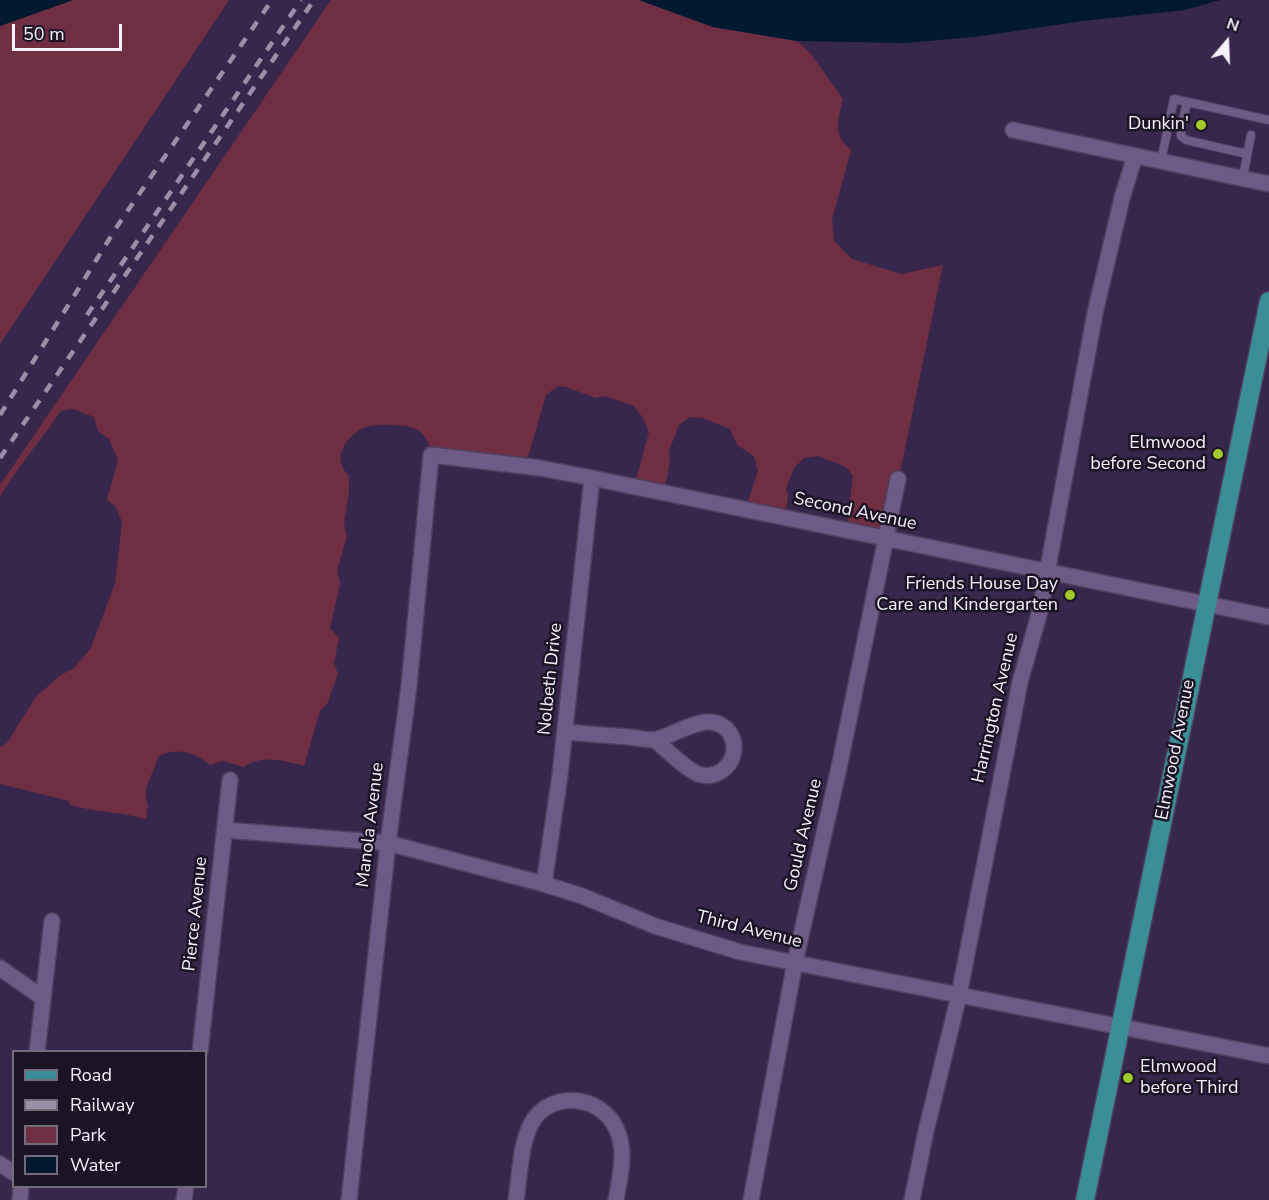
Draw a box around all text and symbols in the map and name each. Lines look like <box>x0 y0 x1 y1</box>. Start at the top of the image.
scale bar <box>15 12 124 50</box>
north arrow <box>1197 12 1257 72</box>
text: N <box>1224 13 1242 37</box>
text: 50 m <box>23 22 65 46</box>
place label: Dunkin' <box>1128 114 1189 136</box>
marker: Dunkin' <box>1194 118 1208 132</box>
place label: Elmwood before Second <box>1090 433 1206 476</box>
marker: Elmwood before Second <box>1211 447 1225 461</box>
street label: Second Avenue <box>791 488 919 536</box>
place label: Friends House Day Care and Kindergarten <box>876 574 1058 616</box>
marker: Friends House Day Care and Kindergarten <box>1063 588 1077 602</box>
street label: Nolbeth Drive <box>534 622 568 736</box>
street label: Harrington Avenue <box>968 631 1024 785</box>
street label: Elmwood Avenue <box>1152 678 1200 822</box>
street label: Manola Avenue <box>353 761 389 889</box>
street label: Gould Avenue <box>781 777 827 893</box>
street label: Pierce Avenue <box>179 856 213 972</box>
street label: Third Avenue <box>694 906 804 954</box>
legend <box>12 1050 207 1188</box>
place label: Elmwood before Third <box>1140 1057 1238 1100</box>
text: Road <box>70 1063 112 1087</box>
marker: Elmwood before Third <box>1121 1071 1135 1085</box>
text: Railway <box>70 1093 135 1117</box>
text: Park <box>70 1123 106 1147</box>
text: Water <box>70 1153 121 1177</box>

